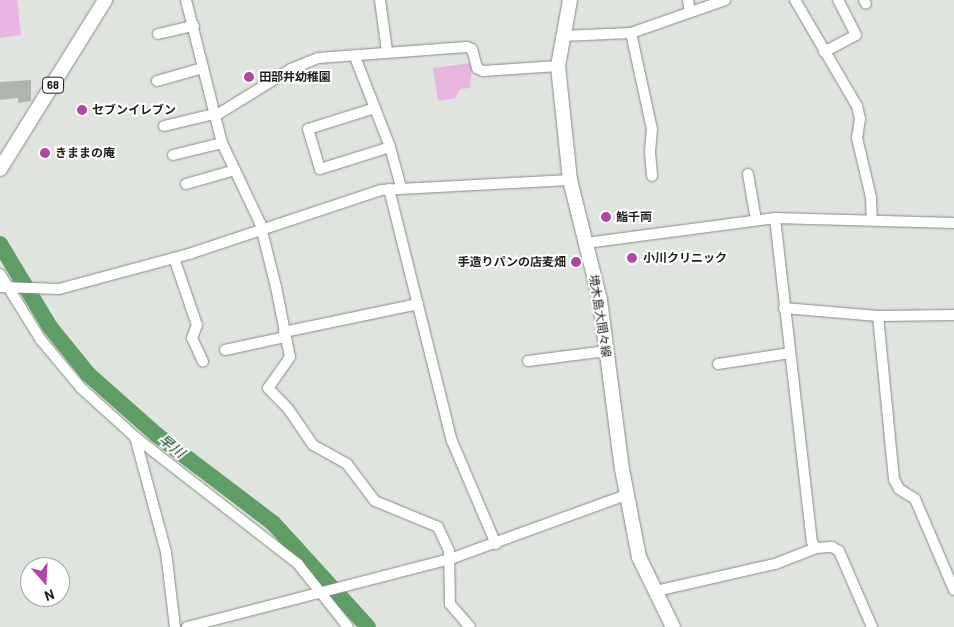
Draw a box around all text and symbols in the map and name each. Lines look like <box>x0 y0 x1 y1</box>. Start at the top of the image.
place label: 田部井幼稚園 <box>259 70 331 84</box>
marker: 田部井幼稚園 <box>243 71 255 83</box>
road number: 68 <box>42 76 64 94</box>
place label: セブンイレブン <box>92 103 176 117</box>
marker: セブンイレブン <box>76 104 88 116</box>
place label: きままの庵 <box>55 146 115 160</box>
marker: きままの庵 <box>39 147 51 159</box>
place label: 鮨千両 <box>616 210 652 224</box>
marker: 鮨千両 <box>600 211 612 223</box>
marker: 小川クリニック <box>625 251 639 265</box>
place label: 小川クリニック <box>643 251 727 265</box>
place label: 手造りパンの店麦畑 <box>458 255 566 269</box>
marker: 手造りパンの店麦畑 <box>570 256 582 268</box>
street label: 境木島大間々線 <box>586 273 614 359</box>
water label: 早川 <box>156 431 188 461</box>
north arrow <box>20 557 70 607</box>
text: N <box>43 586 57 605</box>

